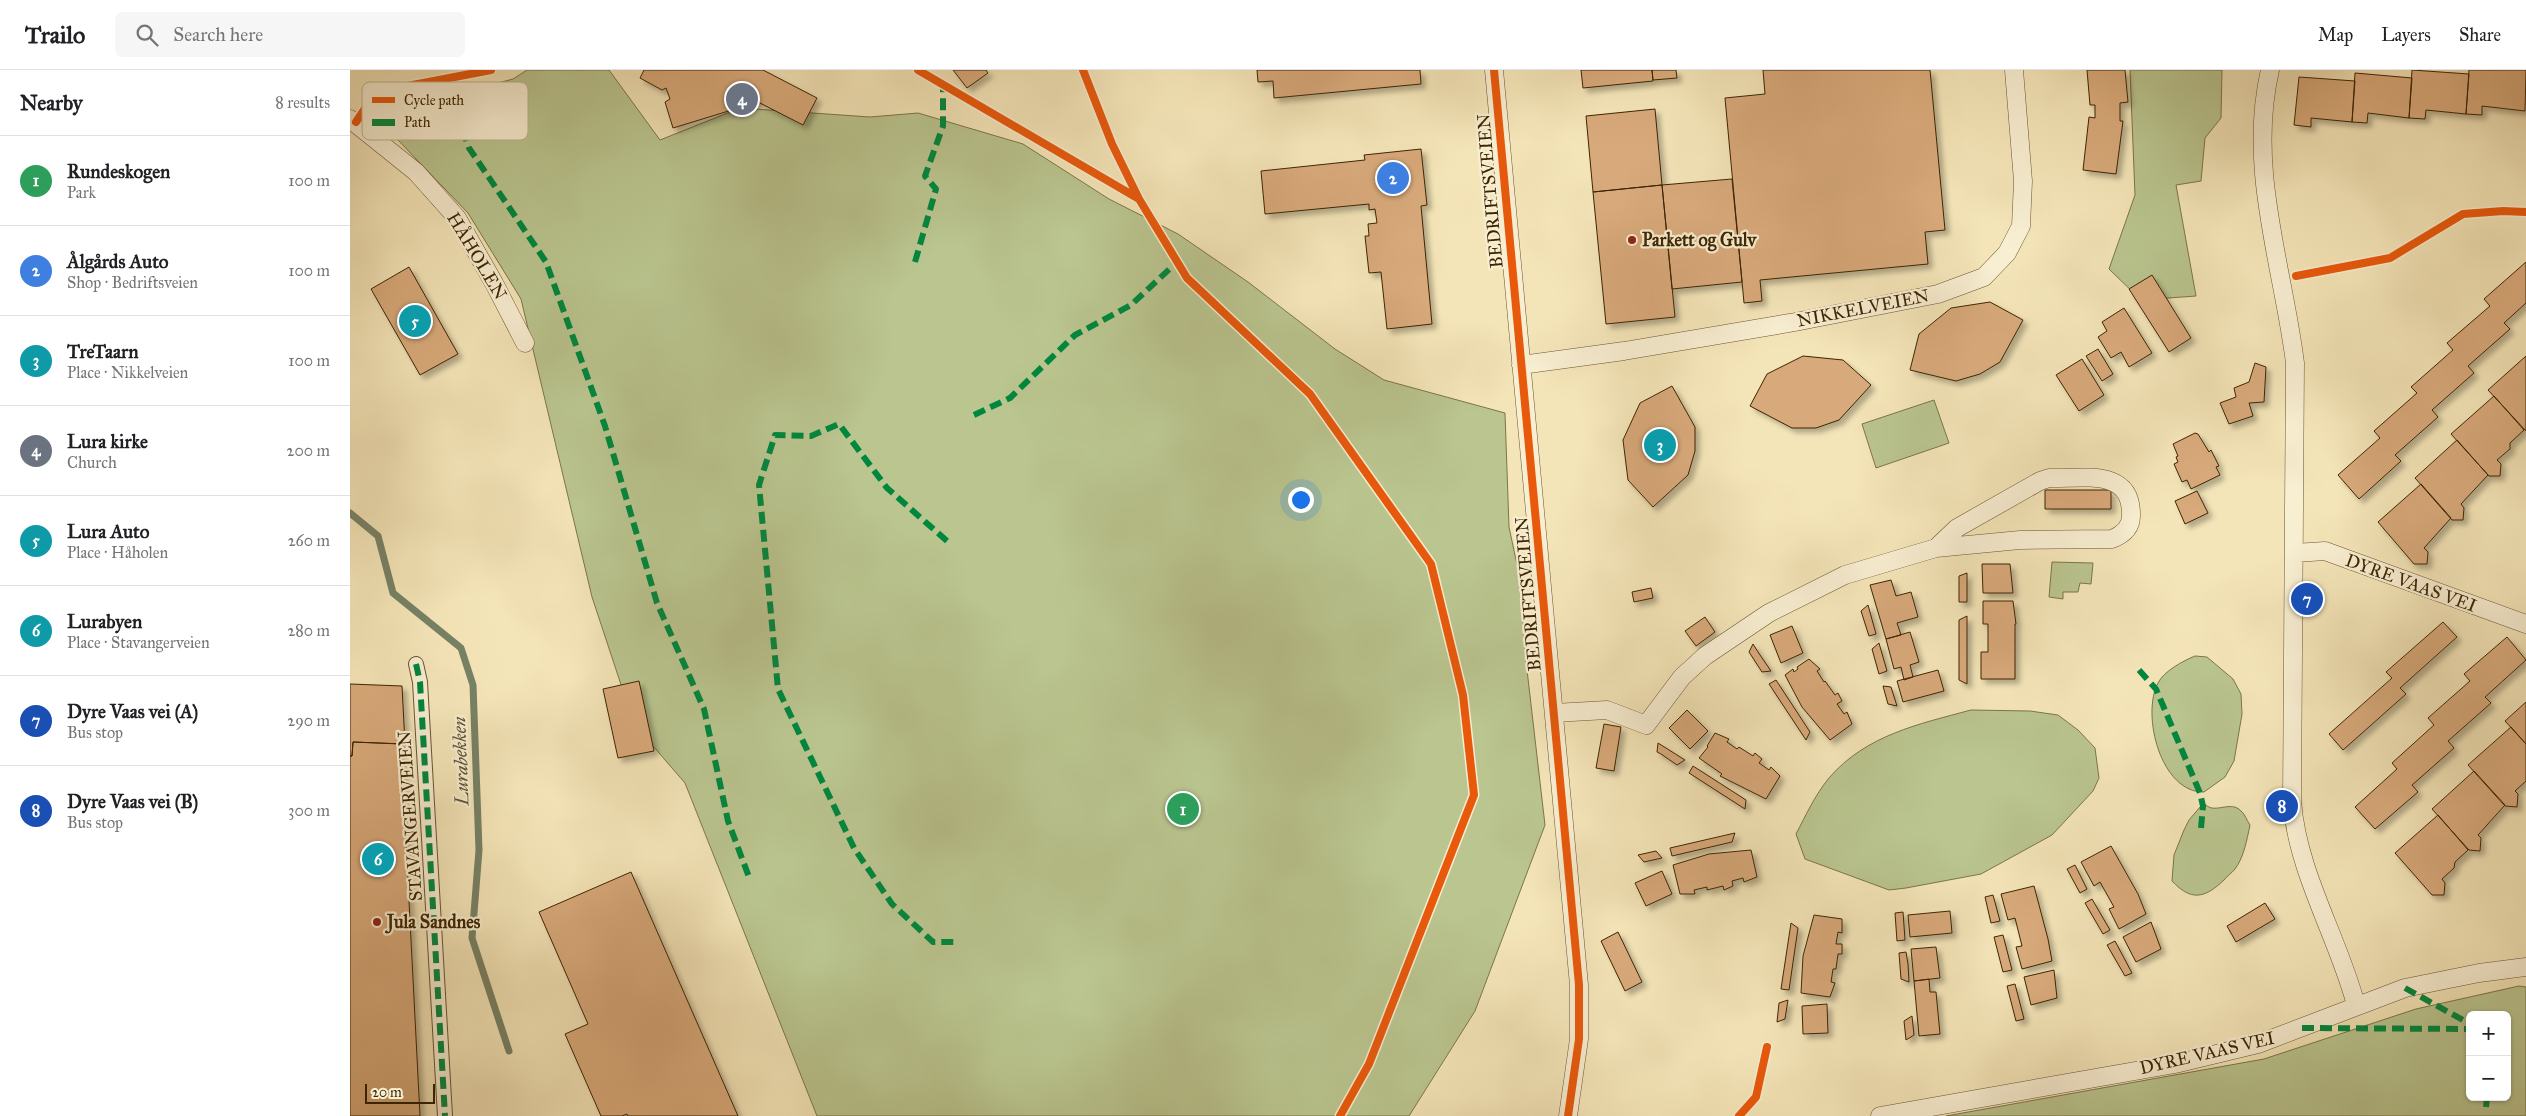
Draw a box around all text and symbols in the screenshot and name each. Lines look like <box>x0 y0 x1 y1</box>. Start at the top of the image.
search box <box>115 12 465 57</box>
text: Trailo <box>25 20 85 50</box>
icon: search <box>133 21 161 49</box>
text: Search here <box>173 23 263 46</box>
text: Map <box>2318 24 2353 46</box>
text: Layers <box>2381 24 2431 46</box>
text: Share <box>2459 24 2501 46</box>
pin: 4 <box>726 80 758 118</box>
legend <box>362 82 528 140</box>
text: Nearby <box>20 90 83 116</box>
text: Cycle path <box>404 92 464 109</box>
text: 8 results <box>275 93 330 112</box>
street label: BEDRIFTSVEIEN <box>1472 113 1508 269</box>
text: Path <box>404 114 431 131</box>
pin: 2 <box>1377 159 1409 197</box>
text: Rundeskogen <box>67 160 170 183</box>
text: 1 <box>33 171 39 190</box>
text: 100 m <box>288 171 330 190</box>
text: Park <box>67 183 96 202</box>
street label: HÅHOLEN <box>442 208 512 304</box>
place label: Parkett og Gulv <box>1642 229 1757 252</box>
marker: Parkett og Gulv <box>1626 234 1638 246</box>
text: Ålgårds Auto <box>67 250 169 273</box>
text: 2 <box>32 261 40 280</box>
text: 100 m <box>288 261 330 280</box>
text: Shop · Bedriftsveien <box>67 273 198 292</box>
street label: NIKKELVEIEN <box>1795 284 1931 332</box>
pin: 5 <box>399 302 431 340</box>
text: TreTaarn <box>67 340 138 363</box>
text: 3 <box>33 351 39 370</box>
text: 100 m <box>288 351 330 370</box>
text: Place · Nikkelveien <box>67 363 188 382</box>
pin: 3 <box>1644 426 1676 464</box>
text: Lura kirke <box>67 430 148 453</box>
text: 4 <box>32 441 40 460</box>
text: 200 m <box>287 441 330 460</box>
text: Church <box>67 453 117 472</box>
your location <box>1288 487 1314 513</box>
street label: BEDRIFTSVEIEN <box>1510 516 1546 672</box>
text: Lura Auto <box>67 520 150 543</box>
text: 5 <box>32 531 40 550</box>
text: 260 m <box>288 531 330 550</box>
text: Place · Håholen <box>67 543 168 562</box>
street label: DYRE VAAS VEI <box>2342 549 2480 617</box>
pin: 7 <box>2291 580 2323 618</box>
text: Lurabyen <box>67 610 142 633</box>
text: 6 <box>32 621 40 640</box>
text: 280 m <box>287 621 330 640</box>
text: Place · Stavangerveien <box>67 633 210 652</box>
text: Dyre Vaas vei (A) <box>67 700 198 723</box>
text: 7 <box>32 711 40 730</box>
text: 290 m <box>287 711 330 730</box>
water label: Lurabekken <box>447 716 474 807</box>
text: Bus stop <box>67 723 123 742</box>
street label: STAVANGERVEIEN <box>393 730 427 902</box>
pin: 8 <box>2266 787 2298 825</box>
text: Dyre Vaas vei (B) <box>67 790 198 813</box>
pin: 1 <box>1167 790 1199 828</box>
text: 8 <box>32 801 40 820</box>
text: 300 m <box>288 801 330 820</box>
text: Bus stop <box>67 813 123 832</box>
pin: 6 <box>362 840 394 878</box>
place label: Jula Sandnes <box>385 911 481 934</box>
marker: Jula Sandnes <box>371 916 383 928</box>
map controls <box>2466 1011 2511 1101</box>
button: + <box>2466 1011 2511 1056</box>
street label: DYRE VAAS VEI <box>2137 1027 2277 1079</box>
button: − <box>2466 1056 2511 1101</box>
scale bar <box>365 1081 435 1104</box>
text: 20 m <box>372 1084 402 1101</box>

